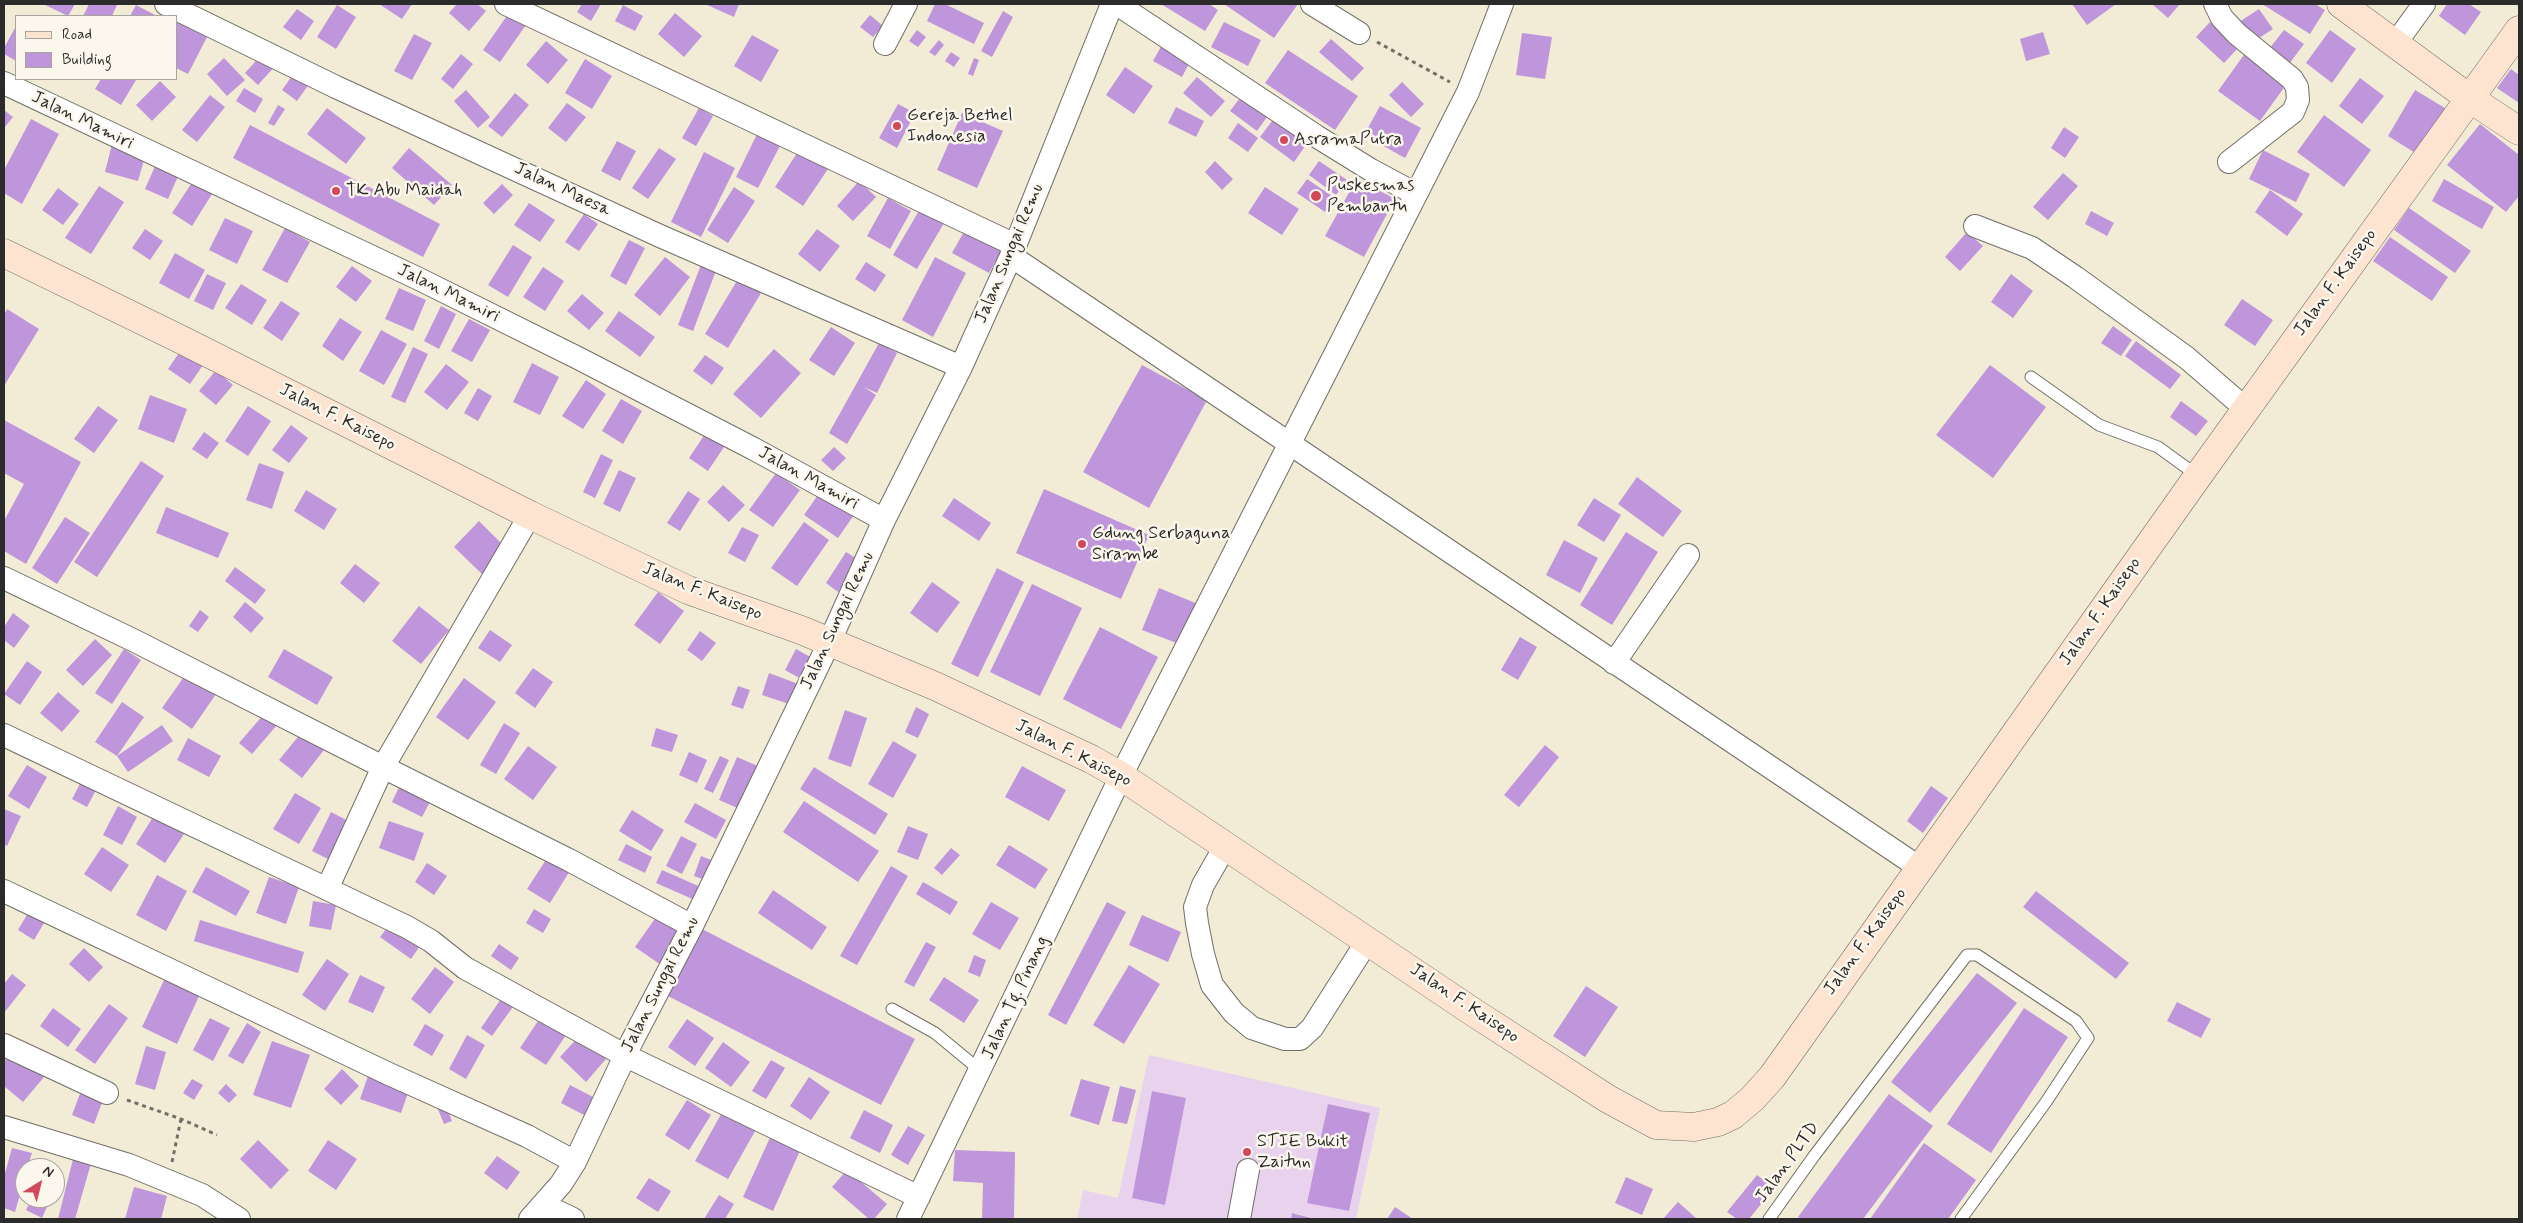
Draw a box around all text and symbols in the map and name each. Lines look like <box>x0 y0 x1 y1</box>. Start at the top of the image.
legend <box>15 15 178 80</box>
text: Road <box>62 25 92 45</box>
text: Building <box>62 50 112 70</box>
street label: Jalan Mamiri <box>27 87 137 155</box>
place label: Gereja Bethel Indonesia <box>907 105 1013 148</box>
marker: Gereja Bethel Indonesia <box>891 120 903 132</box>
place label: AsramaPutra <box>1294 129 1402 151</box>
marker: AsramaPutra <box>1278 134 1290 146</box>
street label: Jalan Maesa <box>510 158 614 222</box>
place label: Puskesmas Pembantu <box>1327 175 1414 218</box>
place label: TK Abu Maidah <box>346 180 462 202</box>
street label: Jalan Sungai Remu <box>971 181 1049 327</box>
marker: TK Abu Maidah <box>330 185 342 197</box>
marker: Puskesmas Pembantu <box>1309 189 1323 203</box>
street label: Jalan F. Kaisepo <box>2290 225 2382 341</box>
street label: Jalan Mamiri <box>393 260 503 328</box>
street label: Jalan F. Kaisepo <box>275 379 399 457</box>
street label: Jalan Mamiri <box>754 443 862 515</box>
place label: Gdung Serbaguna Sirambe <box>1092 523 1230 566</box>
marker: Gdung Serbaguna Sirambe <box>1076 538 1088 550</box>
street label: Jalan Sungai Remu <box>797 549 879 693</box>
street label: Jalan F. Kaisepo <box>2056 554 2146 670</box>
street label: Jalan F. Kaisepo <box>639 558 765 626</box>
street label: Jalan F. Kaisepo <box>1011 715 1135 793</box>
street label: Jalan F. Kaisepo <box>1820 884 1912 1000</box>
street label: Jalan Sungai Remu <box>617 913 705 1057</box>
street label: Jalan Tg. Pinang <box>978 933 1054 1063</box>
street label: Jalan F. Kaisepo <box>1405 959 1523 1049</box>
street label: Jalan PLTD <box>1751 1118 1825 1208</box>
place label: STIE Bukit Zaitun <box>1257 1131 1348 1174</box>
marker: STIE Bukit Zaitun <box>1241 1146 1253 1158</box>
north arrow <box>15 1158 65 1208</box>
text: N <box>39 1162 57 1182</box>

